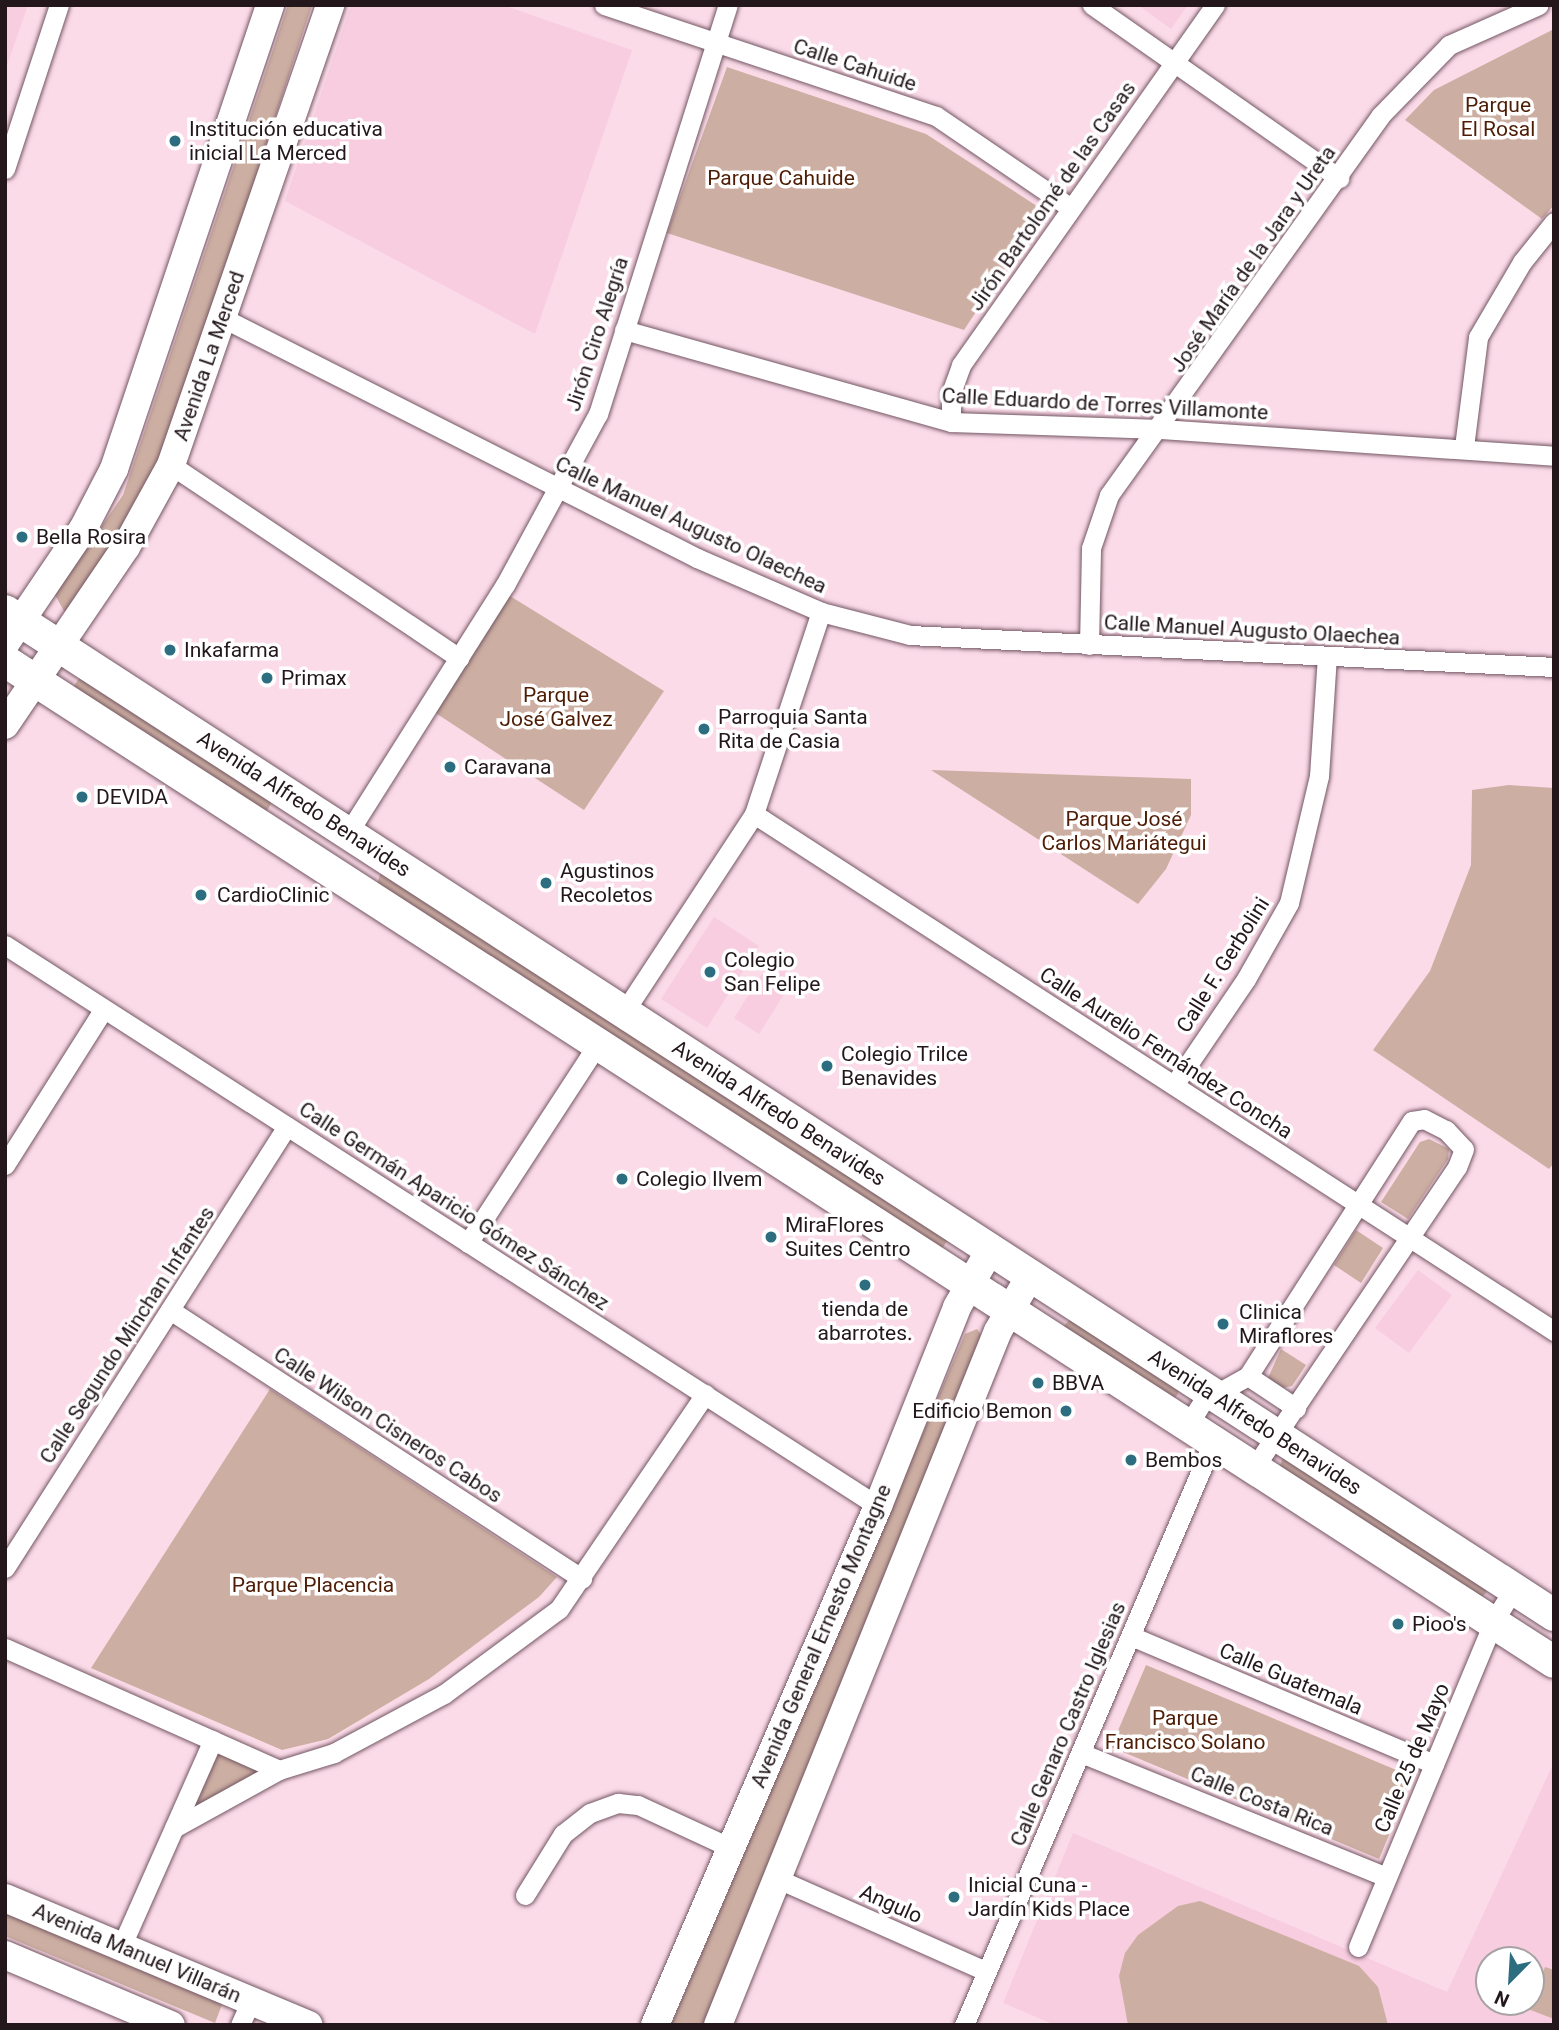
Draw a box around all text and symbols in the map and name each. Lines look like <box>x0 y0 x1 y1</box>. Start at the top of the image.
street label: Calle Cahuide <box>790 33 920 97</box>
street label: Jirón Bartolomé de las Casas <box>963 77 1141 315</box>
park label: Parque El Rosal <box>1461 92 1535 142</box>
place label: Institución educativa inicial La Merced <box>189 116 383 166</box>
marker: Institución educativa inicial La Merced <box>167 133 183 149</box>
street label: José María de la Jara y Ureta <box>1165 141 1341 377</box>
park label: Parque Cahuide <box>707 165 855 191</box>
street label: Jirón Ciro Alegría <box>560 254 634 414</box>
street label: Avenida La Merced <box>168 268 250 444</box>
street label: Calle Eduardo de Torres Villamonte <box>941 383 1269 425</box>
street label: Calle Manuel Augusto Olaechea <box>551 451 831 599</box>
place label: Bella Rosira <box>36 524 146 550</box>
marker: Bella Rosira <box>14 529 30 545</box>
street label: Calle Manuel Augusto Olaechea <box>1103 610 1401 650</box>
place label: Inkafarma <box>184 637 279 663</box>
marker: Inkafarma <box>162 642 178 658</box>
place label: Primax <box>281 665 347 691</box>
marker: Primax <box>259 670 275 686</box>
park label: Parque José Galvez <box>499 682 613 732</box>
place label: Parroquia Santa Rita de Casia <box>718 704 868 754</box>
marker: Parroquia Santa Rita de Casia <box>696 721 712 737</box>
street label: Avenida Alfredo Benavides <box>193 726 415 882</box>
place label: Caravana <box>464 754 552 780</box>
marker: Caravana <box>442 759 458 775</box>
place label: DEVIDA <box>96 784 168 810</box>
marker: DEVIDA <box>74 789 90 805</box>
park label: Parque José Carlos Mariátegui <box>1041 806 1207 856</box>
place label: Agustinos Recoletos <box>560 858 654 908</box>
marker: Agustinos Recoletos <box>538 875 554 891</box>
place label: CardioClinic <box>217 882 330 908</box>
marker: CardioClinic <box>191 885 211 905</box>
street label: Calle F. Gerbolini <box>1171 893 1275 1037</box>
place label: Colegio San Felipe <box>724 947 820 997</box>
street label: Calle Aurelio Fernández Concha <box>1035 962 1297 1144</box>
marker: Colegio San Felipe <box>702 964 718 980</box>
street label: Avenida Alfredo Benavides <box>668 1035 890 1191</box>
place label: Colegio Trilce Benavides <box>841 1041 968 1091</box>
marker: Colegio Trilce Benavides <box>819 1058 835 1074</box>
street label: Calle Germán Aparicio Gómez Sánchez <box>294 1096 614 1316</box>
place label: Colegio Ilvem <box>636 1166 762 1192</box>
marker: Colegio Ilvem <box>614 1171 630 1187</box>
street label: Calle Segundo Minchan Infantes <box>34 1202 220 1468</box>
place label: MiraFlores Suites Centro <box>785 1212 910 1262</box>
marker: MiraFlores Suites Centro <box>763 1229 779 1245</box>
marker: tienda de abarrotes. <box>857 1277 873 1293</box>
place label: tienda de abarrotes. <box>817 1296 913 1346</box>
place label: Clinica Miraflores <box>1239 1299 1333 1349</box>
marker: Clinica Miraflores <box>1213 1314 1233 1334</box>
street label: Calle Wilson Cisneros Cabos <box>269 1342 507 1508</box>
street label: Avenida Alfredo Benavides <box>1144 1344 1366 1500</box>
place label: BBVA <box>1052 1370 1104 1396</box>
marker: BBVA <box>1030 1375 1046 1391</box>
place label: Edificio Bemon <box>912 1398 1052 1424</box>
marker: Edificio Bemon <box>1058 1403 1074 1419</box>
place label: Bembos <box>1145 1447 1222 1473</box>
marker: Bembos <box>1123 1452 1139 1468</box>
street label: Avenida General Ernesto Montagne <box>745 1480 897 1792</box>
park label: Parque Placencia <box>232 1572 394 1598</box>
street label: Calle Genaro Castro Iglesias <box>1005 1598 1131 1850</box>
place label: Pioo's <box>1412 1611 1467 1637</box>
marker: Pioo's <box>1390 1616 1406 1632</box>
street label: Calle Guatemala <box>1216 1637 1366 1721</box>
street label: Calle 25 de Mayo <box>1369 1679 1455 1837</box>
park label: Parque Francisco Solano <box>1105 1705 1265 1755</box>
street label: Calle Costa Rica <box>1187 1761 1337 1841</box>
place label: Inicial Cuna - Jardín Kids Place <box>968 1872 1130 1922</box>
street label: Angulo <box>856 1879 926 1929</box>
marker: Inicial Cuna - Jardín Kids Place <box>946 1889 962 1905</box>
street label: Avenida Manuel Villarán <box>29 1898 245 2008</box>
north arrow <box>1475 1946 1545 2016</box>
text: N <box>1491 1986 1513 2012</box>

